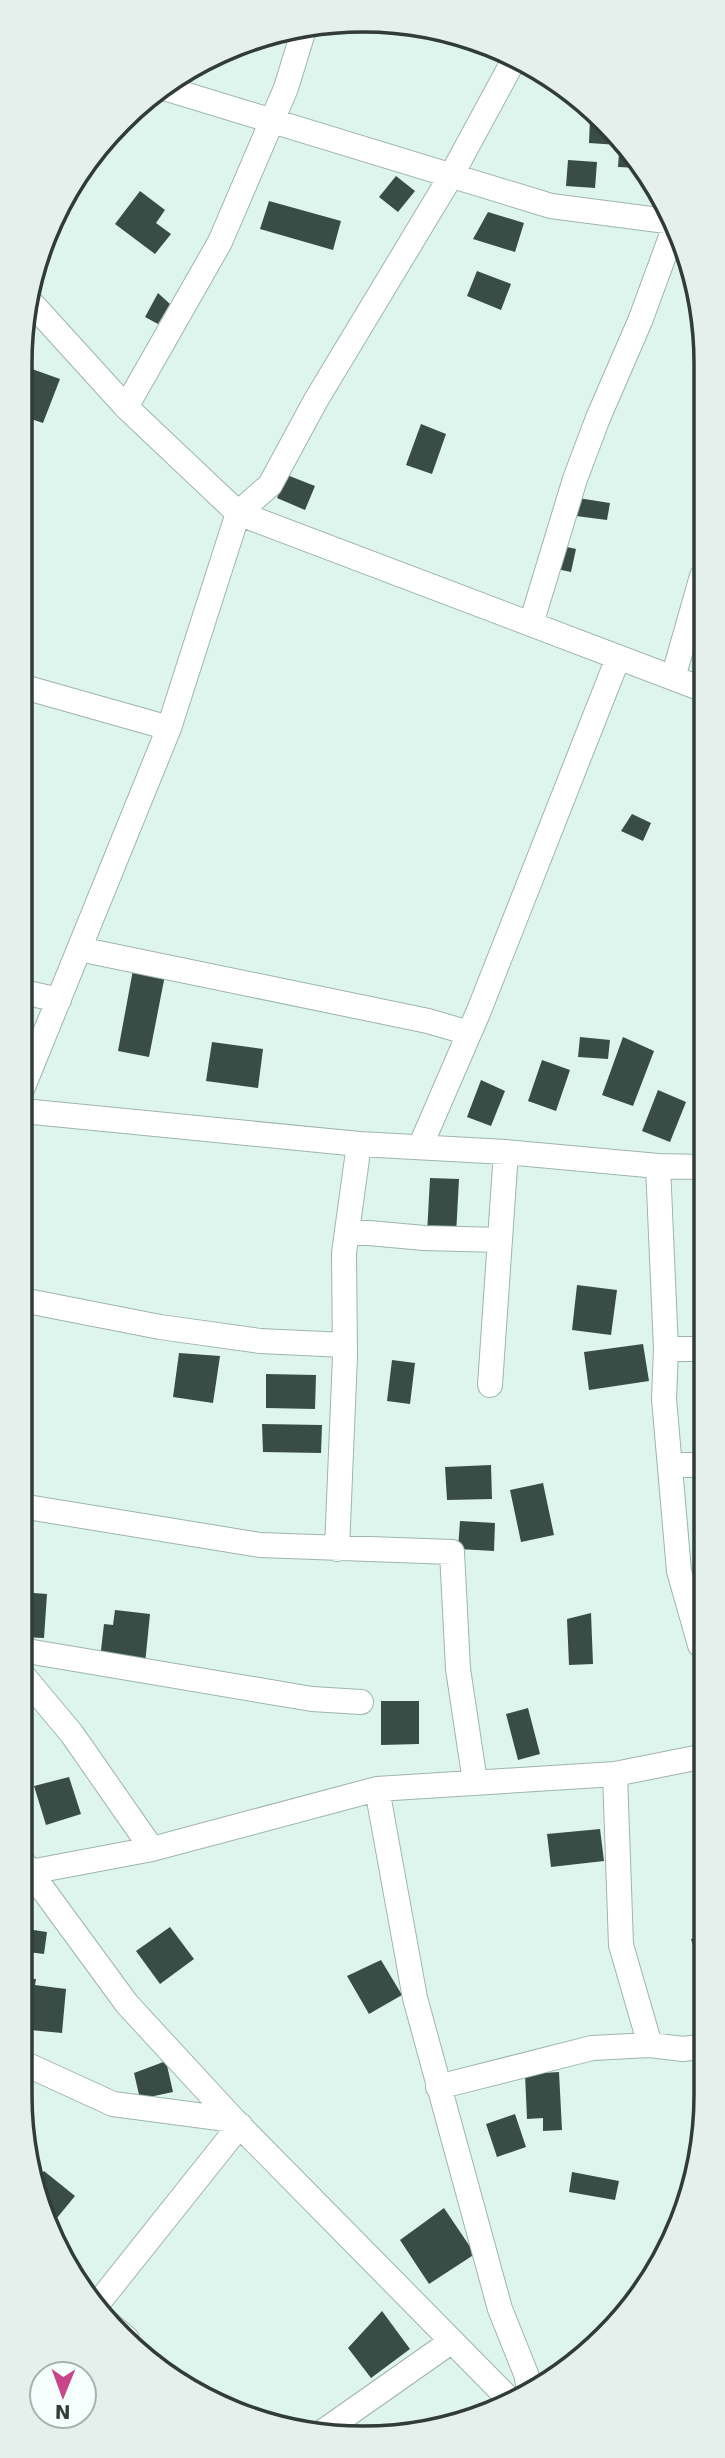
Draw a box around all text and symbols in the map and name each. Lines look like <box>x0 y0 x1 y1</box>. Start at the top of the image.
north arrow <box>28 2360 98 2430</box>
text: N <box>55 2401 71 2423</box>

